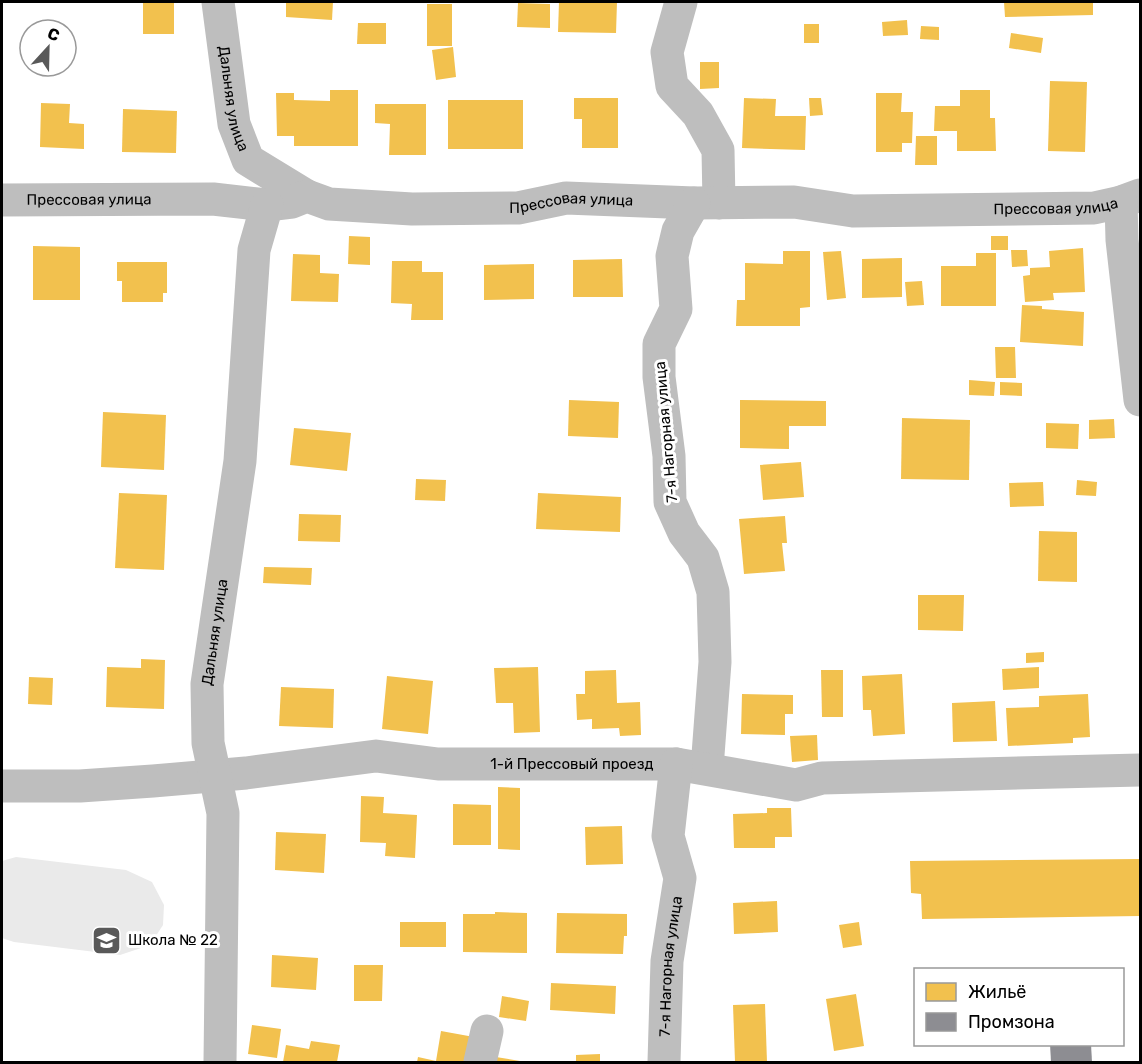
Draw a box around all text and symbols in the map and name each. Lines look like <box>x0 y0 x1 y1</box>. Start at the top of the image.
north arrow <box>18 18 78 78</box>
text: С <box>45 24 62 45</box>
street label: Дальняя улица <box>215 45 253 154</box>
street label: Прессовая улица <box>509 188 634 217</box>
street label: Прессовая улица <box>26 190 152 209</box>
street label: Прессовая улица <box>993 194 1120 218</box>
street label: 7-я Нагорная улица <box>651 361 681 503</box>
street label: Дальняя улица <box>198 578 231 687</box>
street label: 1-й Прессовый проезд <box>490 755 653 773</box>
street label: 7-я Нагорная улица <box>656 895 686 1037</box>
school or university icon: Школа № 22 <box>91 924 123 956</box>
place label: Школа № 22 <box>128 931 218 949</box>
legend <box>914 968 1124 1046</box>
text: Жильё <box>968 981 1026 1003</box>
text: Промзона <box>968 1011 1055 1033</box>

